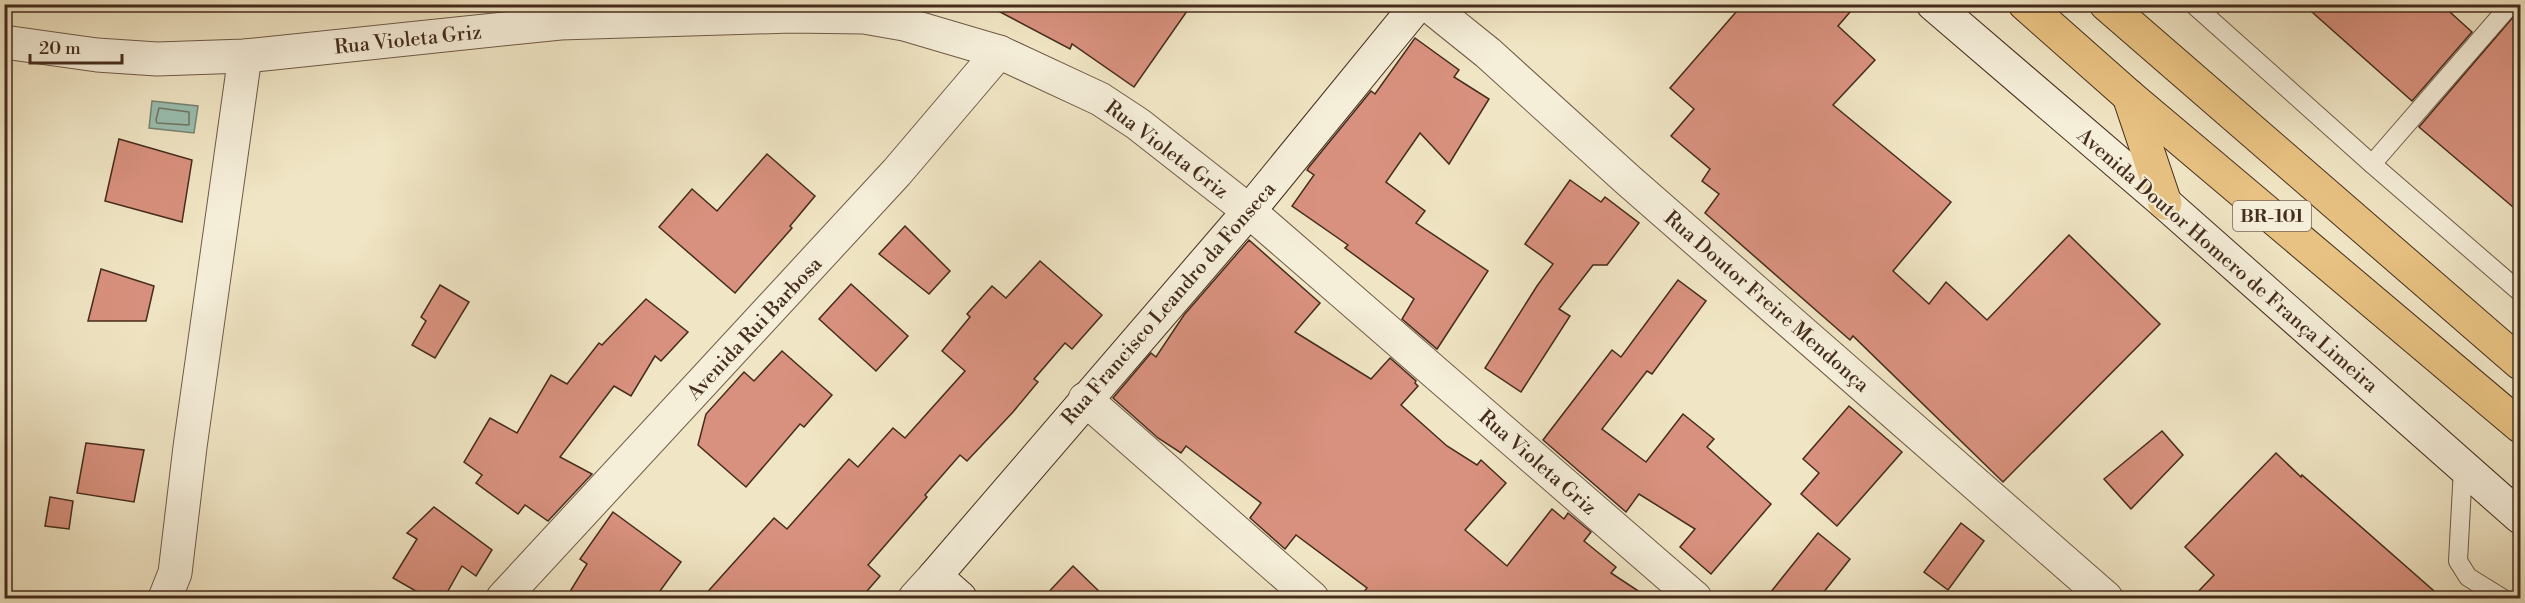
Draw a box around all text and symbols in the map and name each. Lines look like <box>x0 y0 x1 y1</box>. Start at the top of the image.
street label: Rua Violeta Griz <box>333 20 483 61</box>
scale bar <box>30 27 122 65</box>
text: 20 m <box>39 37 81 60</box>
street label: Rua Violeta Griz <box>1099 96 1233 205</box>
street label: Avenida Doutor Homero de França Limeira <box>2071 123 2383 399</box>
street label: Rua Francisco Leandro da Fonseca <box>1057 177 1282 431</box>
road number: BR-101 <box>2233 201 2311 231</box>
street label: Rua Doutor Freire Mendonça <box>1658 206 1874 399</box>
street label: Avenida Rui Barbosa <box>682 252 829 407</box>
street label: Rua Violeta Griz <box>1473 405 1601 521</box>

